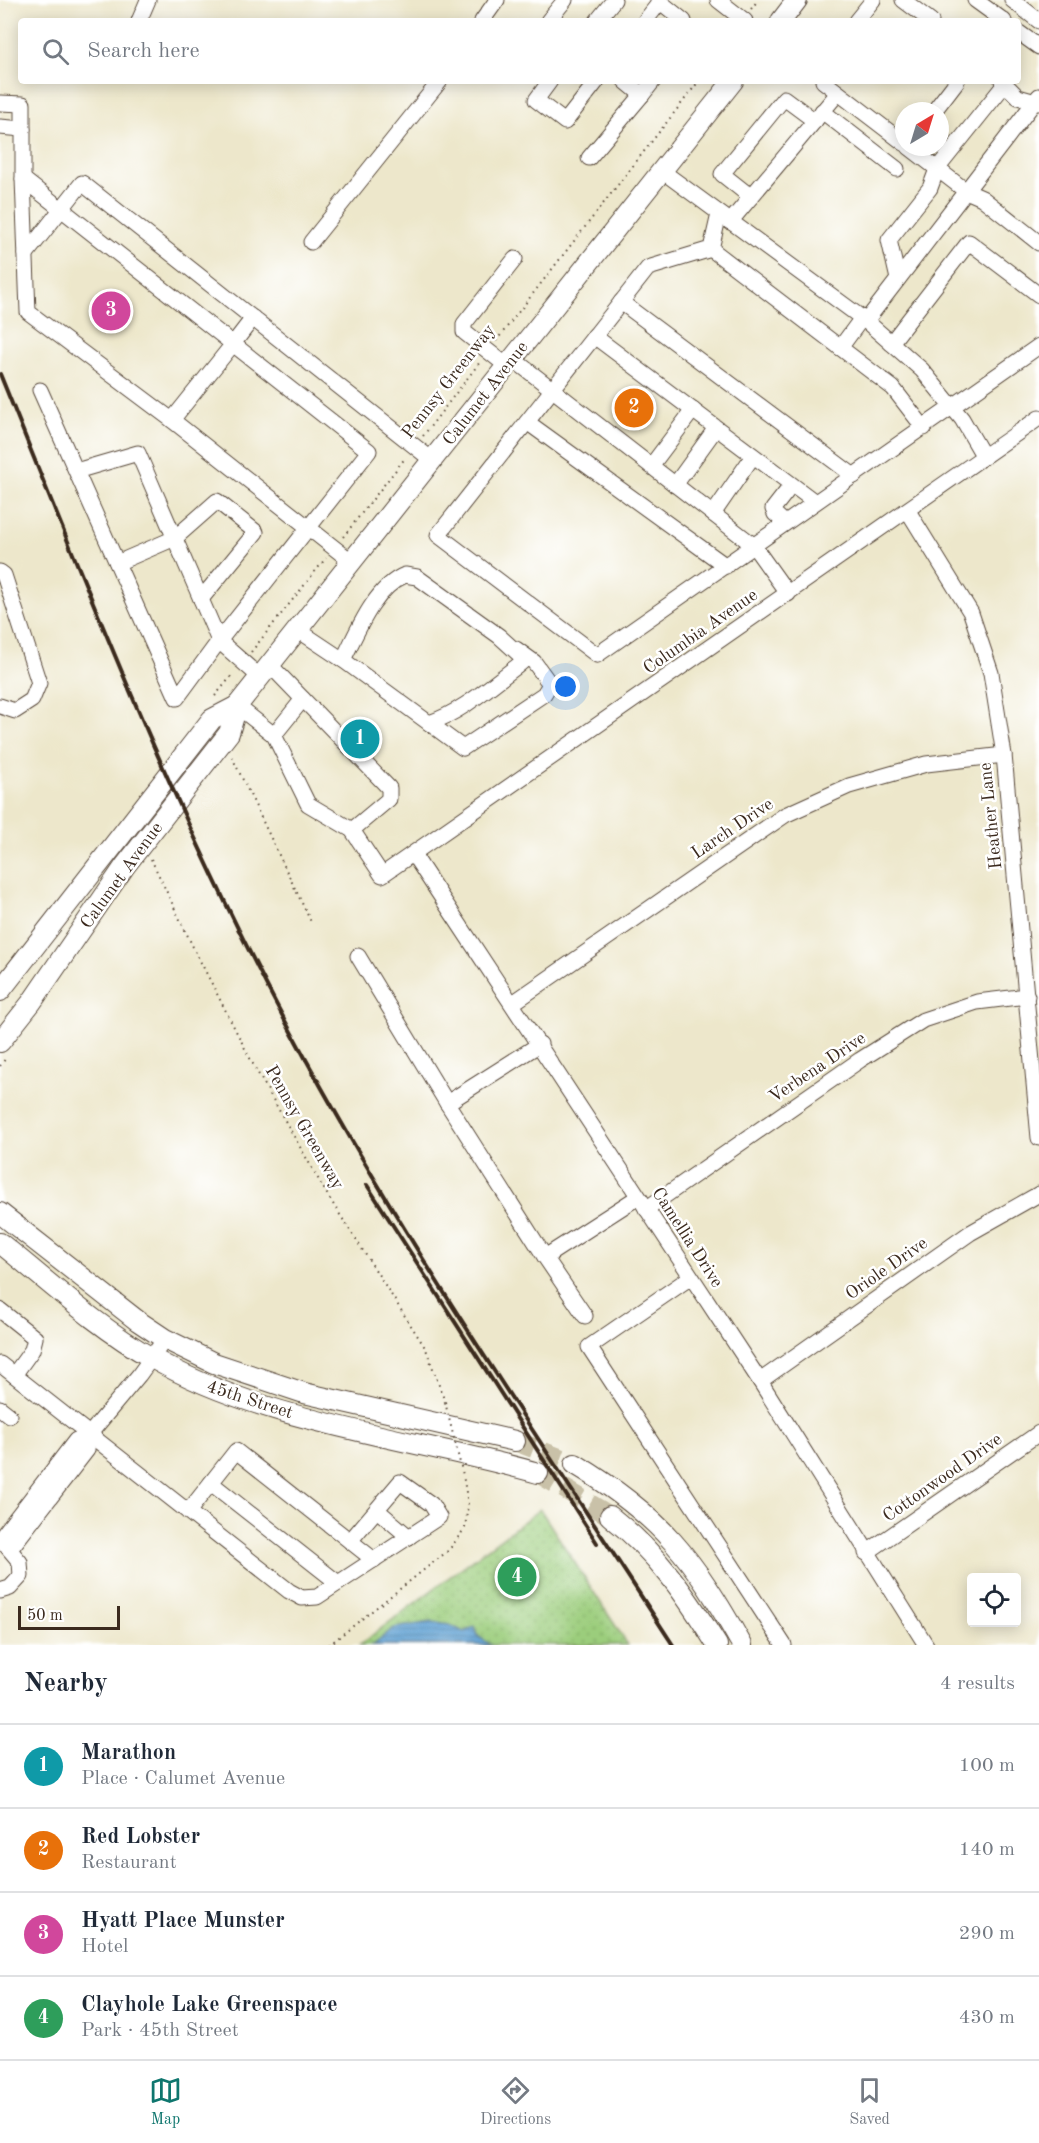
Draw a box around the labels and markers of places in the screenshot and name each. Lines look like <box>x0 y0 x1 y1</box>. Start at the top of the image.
pin: 3 <box>92 288 130 334</box>
pin: 2 <box>614 386 654 430</box>
pin: 1 <box>340 716 380 762</box>
pin: 4 <box>498 1554 536 1600</box>

